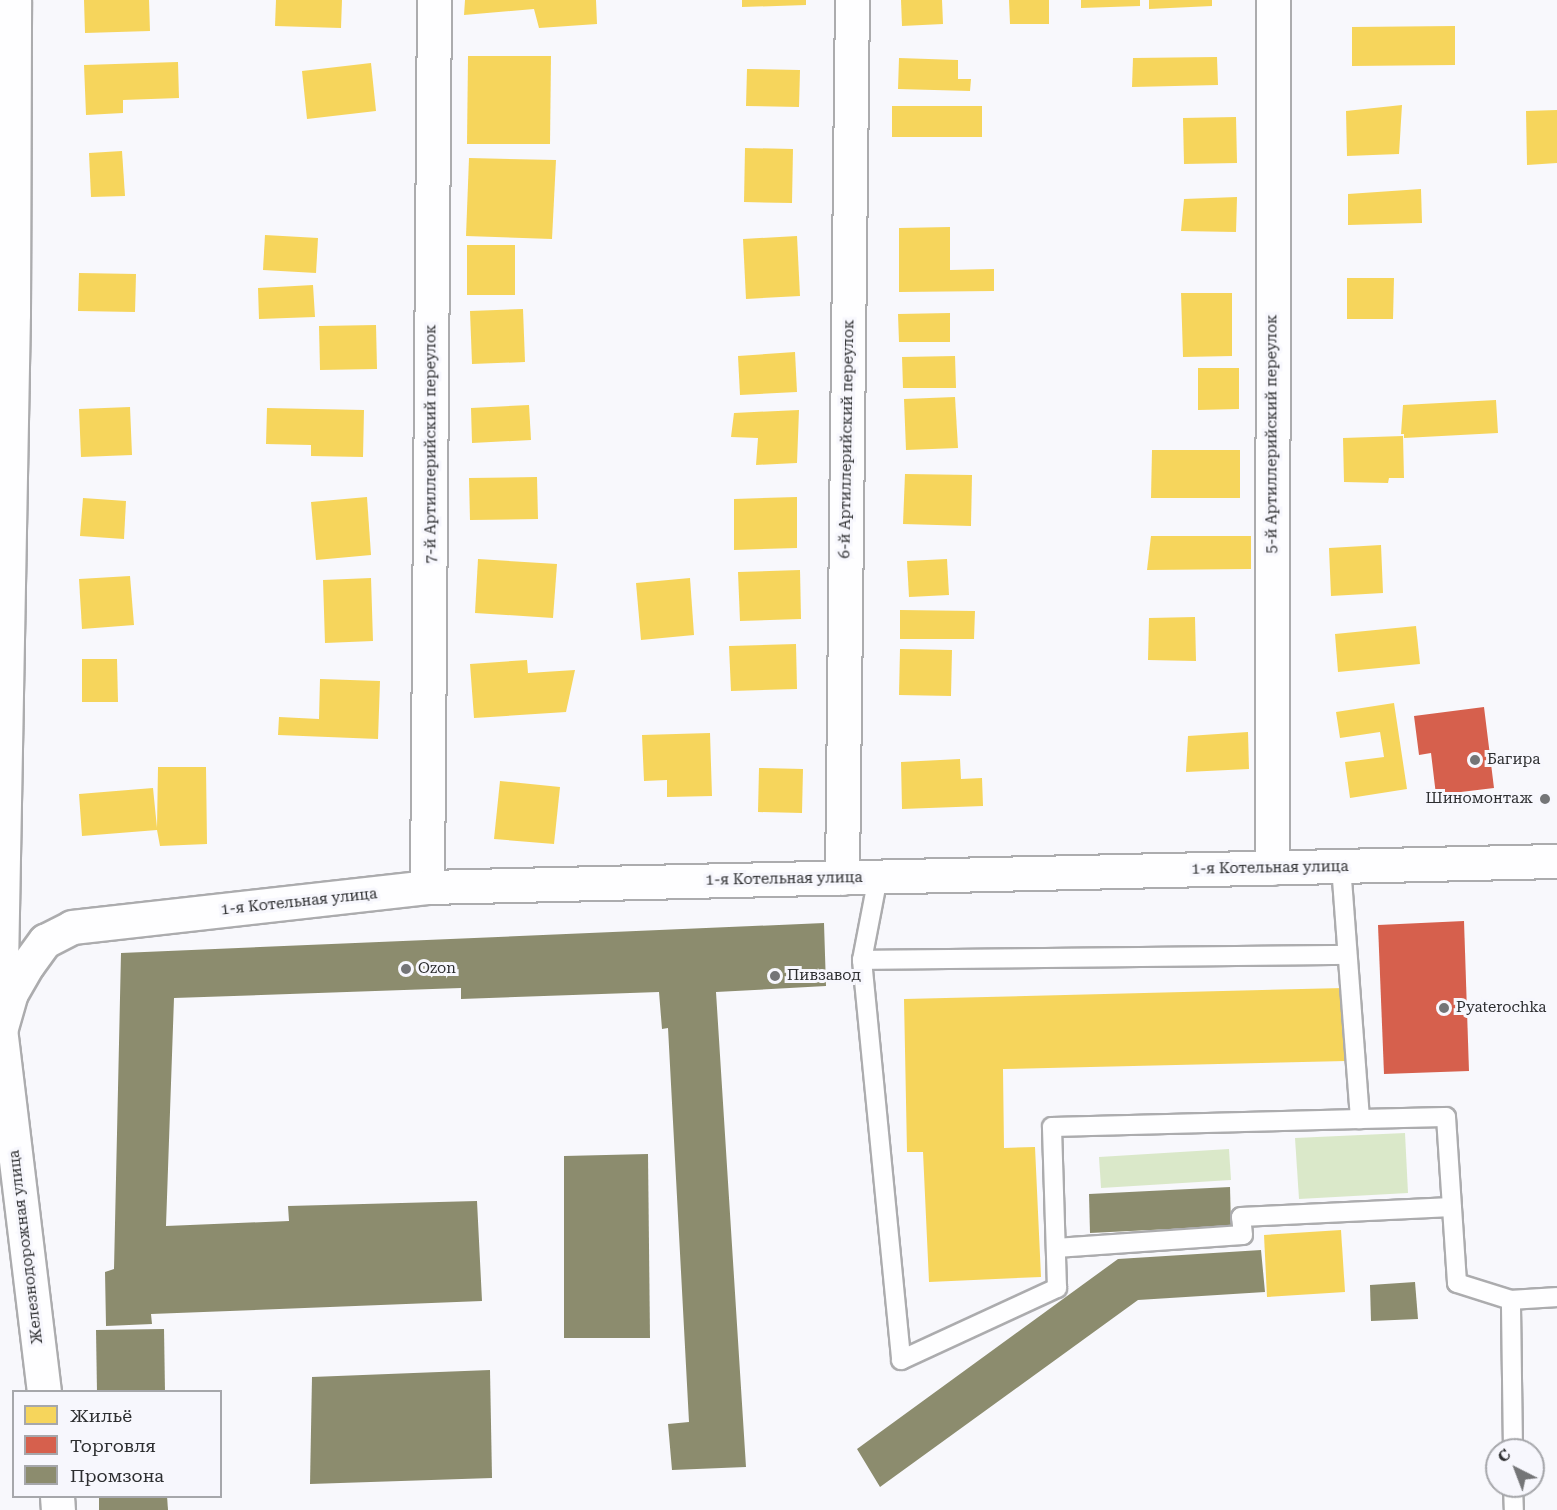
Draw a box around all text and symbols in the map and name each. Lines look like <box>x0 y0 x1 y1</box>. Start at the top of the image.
street label: 5-й Артиллерийский переулок <box>1263 314 1281 554</box>
street label: 6-й Артиллерийский переулок <box>836 319 858 559</box>
street label: 7-й Артиллерийский переулок <box>422 324 440 564</box>
place label: Багира <box>1487 751 1540 769</box>
marker: Багира <box>1468 753 1482 767</box>
place label: Шиномонтаж <box>1426 790 1533 808</box>
marker: Шиномонтаж <box>1538 792 1552 806</box>
street label: 1-я Котельная улица <box>1191 858 1349 878</box>
street label: 1-я Котельная улица <box>705 869 863 889</box>
street label: 1-я Котельная улица <box>220 885 378 919</box>
place label: Ozon <box>418 960 456 978</box>
marker: Ozon <box>399 962 413 976</box>
place label: Пивзавод <box>787 967 861 985</box>
marker: Пивзавод <box>768 969 782 983</box>
place label: Pyaterochka <box>1456 999 1546 1017</box>
marker: Pyaterochka <box>1437 1001 1451 1015</box>
street label: Железнодорожная улица <box>5 1149 47 1345</box>
legend <box>12 1390 222 1498</box>
text: Жильё <box>70 1405 132 1426</box>
text: Торговля <box>70 1435 156 1456</box>
north arrow <box>1485 1438 1545 1498</box>
text: С <box>1493 1445 1514 1467</box>
text: Промзона <box>70 1465 164 1486</box>

